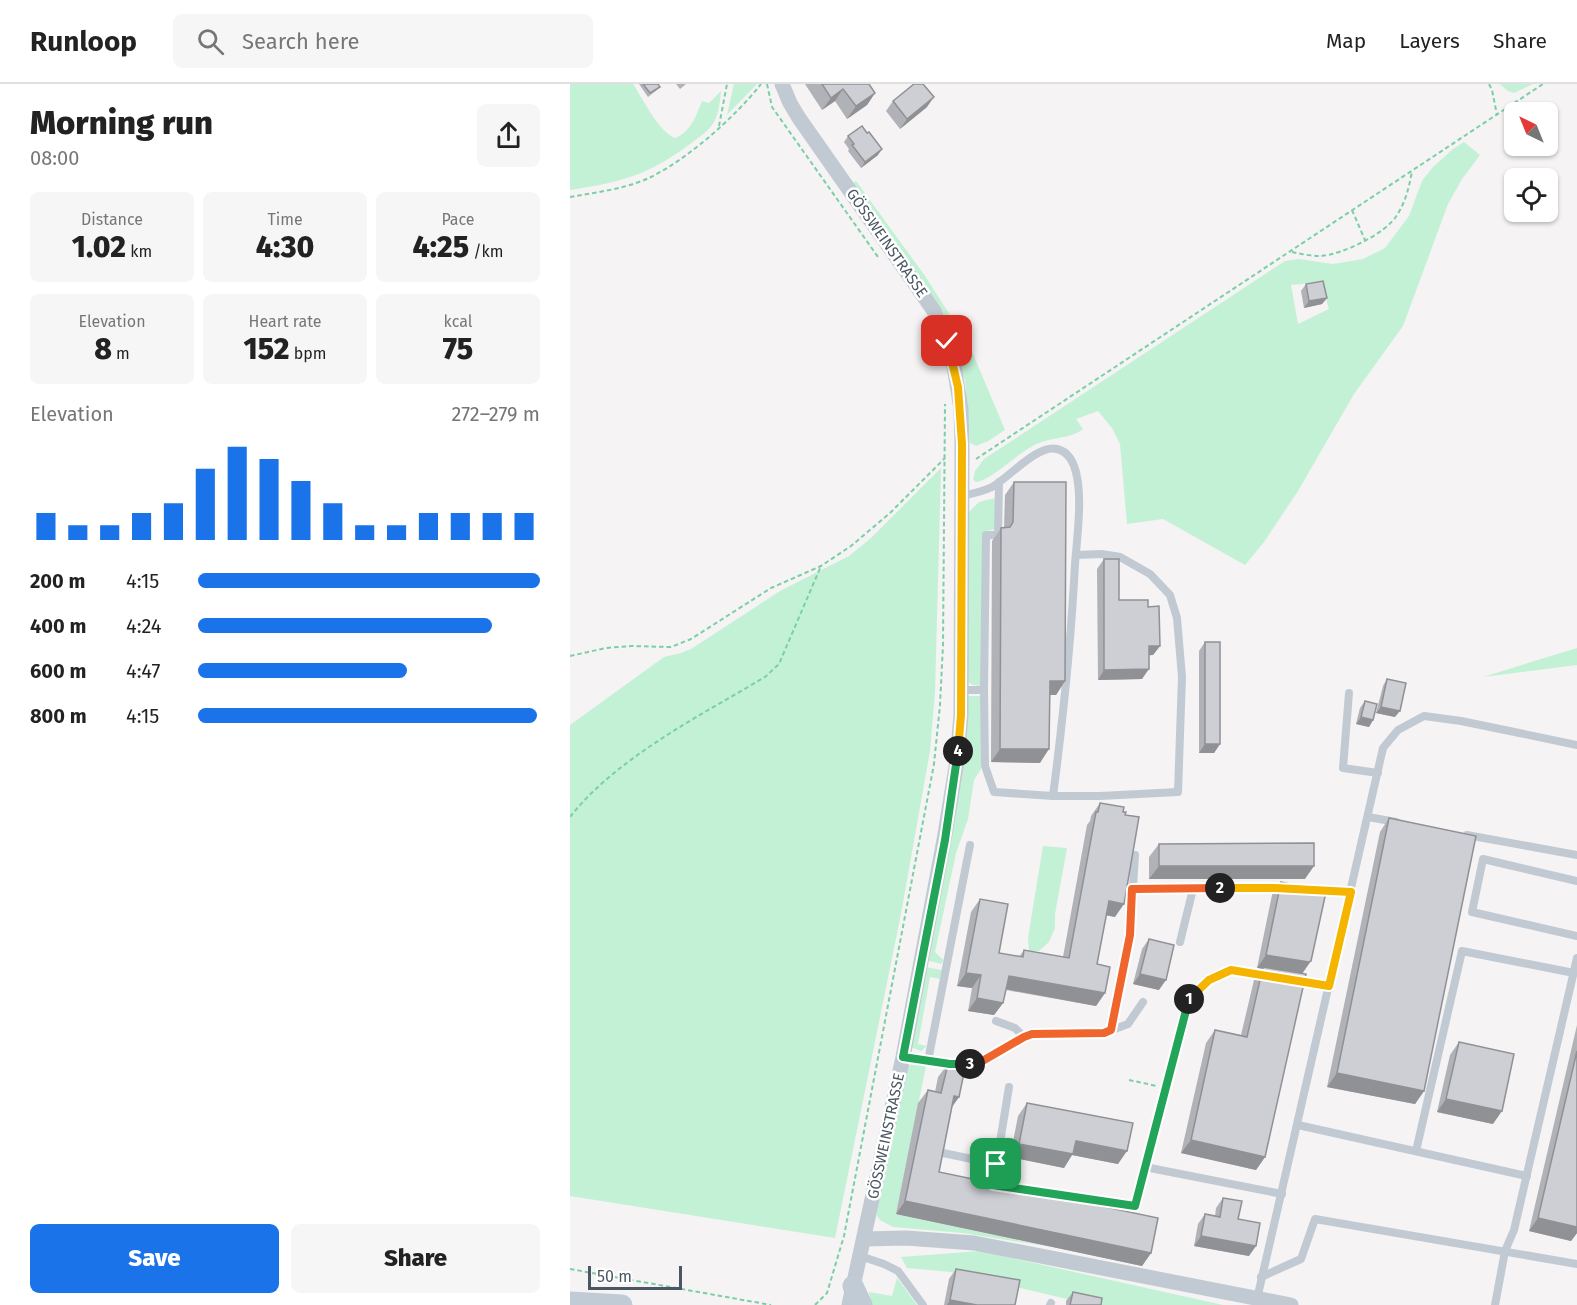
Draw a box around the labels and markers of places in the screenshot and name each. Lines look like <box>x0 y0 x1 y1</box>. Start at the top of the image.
pin <box>921 315 972 366</box>
pin: 4 <box>943 736 973 766</box>
pin: 2 <box>1205 873 1235 903</box>
pin: 1 <box>1174 984 1204 1014</box>
pin: 3 <box>955 1049 985 1079</box>
pin <box>970 1138 1021 1189</box>

